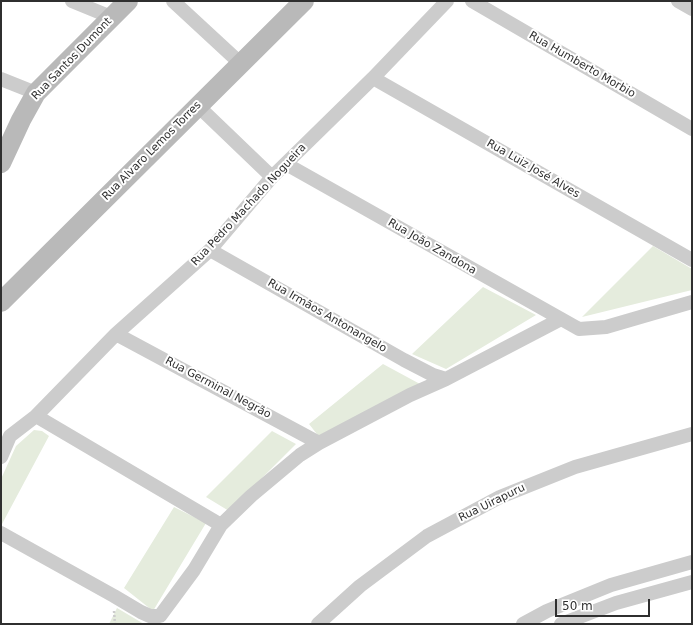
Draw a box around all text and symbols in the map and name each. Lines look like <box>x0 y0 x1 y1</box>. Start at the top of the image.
street label: Rua Santos Dumont <box>29 15 115 103</box>
street label: Rua Humberto Morbio <box>526 29 638 101</box>
street label: Rua Alvaro Lemos Torres <box>100 99 204 203</box>
street label: Rua Luiz José Alves <box>484 137 582 201</box>
street label: Rua Pedro Machado Nogueira <box>189 141 309 269</box>
street label: Rua João Zandona <box>385 216 479 278</box>
street label: Rua Irmãos Antonangelo <box>265 277 389 355</box>
street label: Rua Germinal Negrão <box>163 354 273 422</box>
street label: Rua Uirapuru <box>457 481 527 525</box>
scale bar <box>557 591 652 617</box>
text: 50 m <box>562 599 593 613</box>

